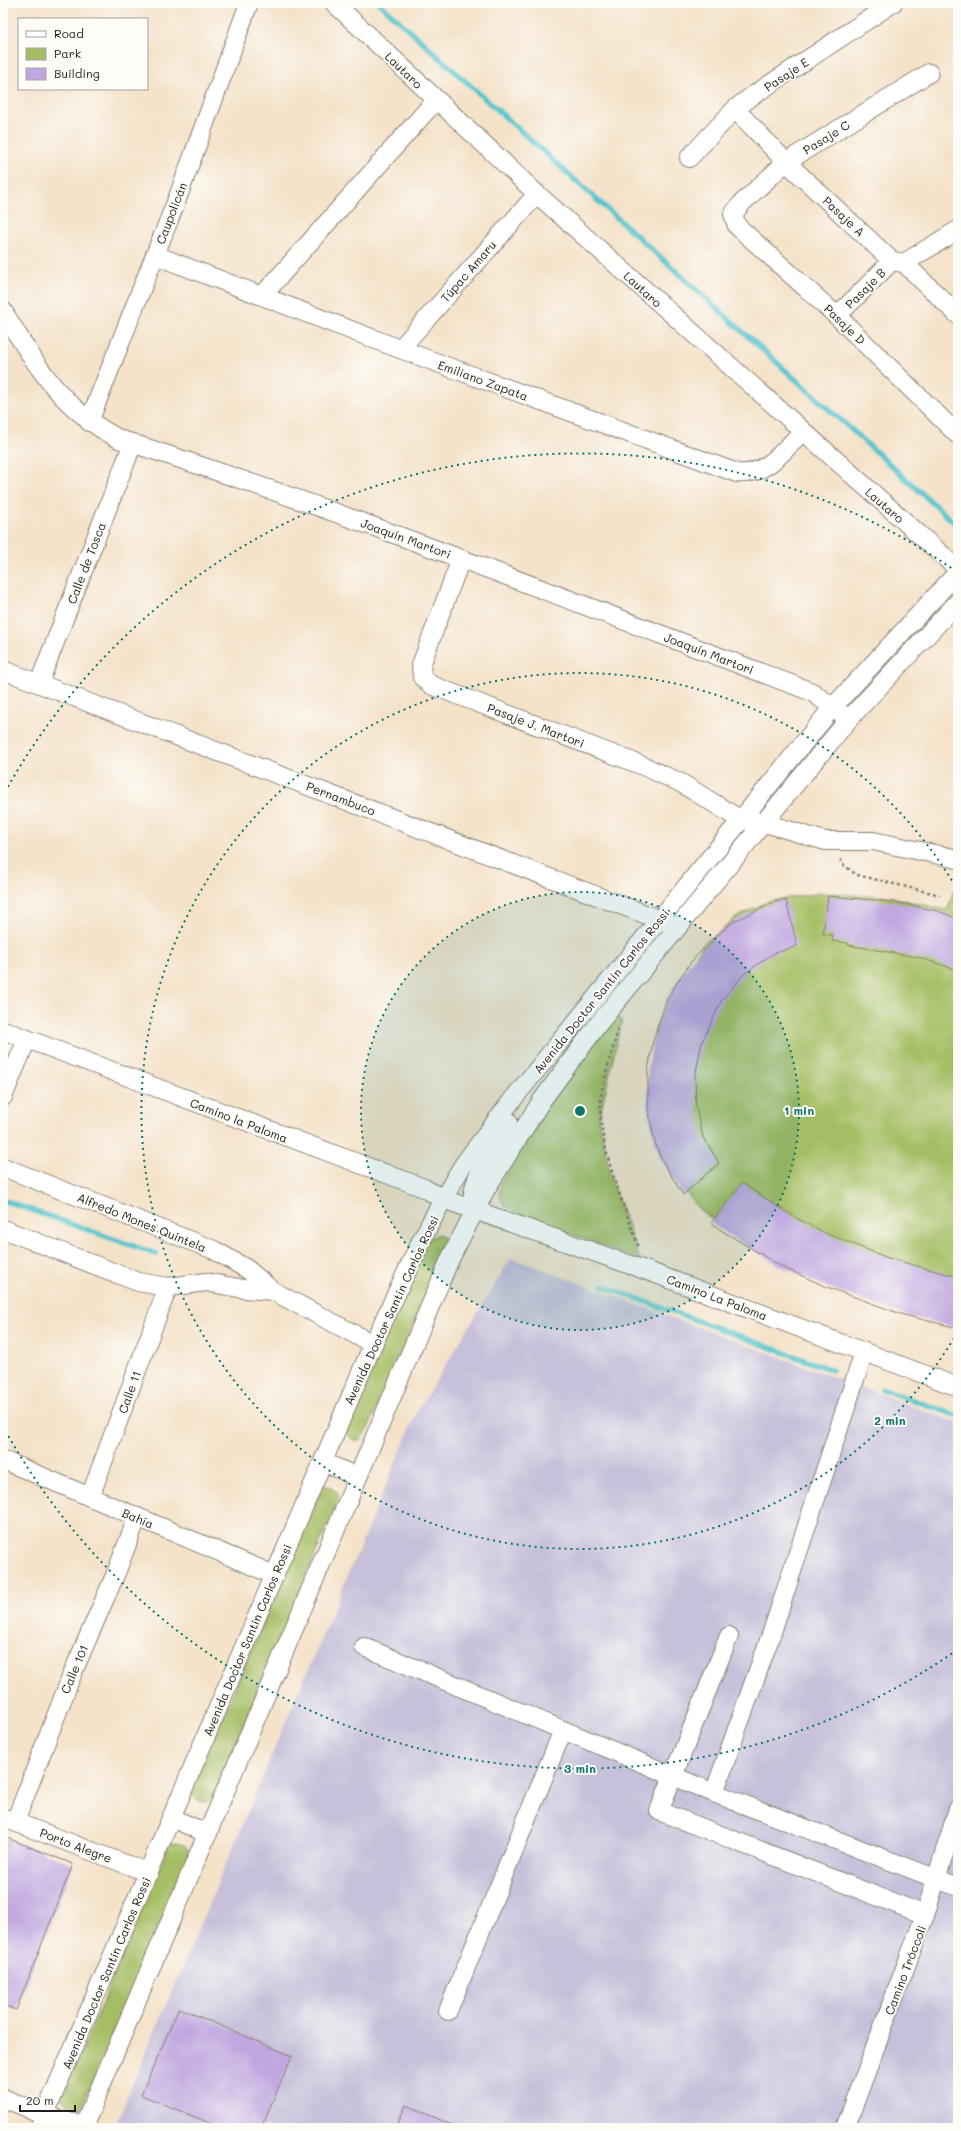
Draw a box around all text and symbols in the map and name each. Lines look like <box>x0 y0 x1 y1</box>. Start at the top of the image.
legend <box>18 18 148 90</box>
text: Road <box>54 25 84 41</box>
text: Park <box>54 45 81 61</box>
street label: Lautaro <box>382 48 426 92</box>
street label: Pasaje E <box>761 54 812 94</box>
text: Building <box>54 65 100 81</box>
street label: Pasaje C <box>800 116 853 158</box>
street label: Caupolicán <box>152 180 190 246</box>
street label: Pasaje A <box>820 193 868 239</box>
street label: Túpac Amaru <box>437 237 499 305</box>
street label: Pasaje B <box>841 264 889 312</box>
street label: Lautaro <box>620 268 666 310</box>
street label: Pasaje D <box>821 300 869 348</box>
street label: Emiliano Zapata <box>436 356 530 404</box>
street label: Lautaro <box>862 484 908 526</box>
street label: Joaquín Martori <box>359 514 453 562</box>
street label: Calle de Tosca <box>63 520 109 606</box>
street label: Joaquín Martori <box>662 629 756 677</box>
street label: Pasaje J. Martori <box>485 699 587 751</box>
street label: Pernambuco <box>304 777 378 819</box>
street label: Avenida Doctor Santín Carlos Rossi <box>530 905 672 1077</box>
street label: Camino la Paloma <box>188 1094 290 1146</box>
text: 1 min <box>784 1102 814 1118</box>
centre of rings <box>573 1104 587 1118</box>
street label: Alfredo Mones Quintela <box>75 1189 209 1255</box>
street label: Avenida Doctor Santín Carlos Rossi <box>340 1213 442 1407</box>
street label: Camino La Paloma <box>664 1270 770 1324</box>
street label: Calle 11 <box>114 1369 144 1415</box>
text: 2 min <box>874 1412 906 1428</box>
street label: Bahía <box>120 1504 156 1532</box>
street label: Avenida Doctor Santín Carlos Rossi <box>199 1541 295 1739</box>
street label: Calle 101 <box>57 1642 91 1696</box>
text: 3 min <box>564 1760 596 1776</box>
street label: Porto Alegre <box>38 1824 114 1866</box>
street label: Avenida Doctor Santín Carlos Rossi <box>58 1874 154 2072</box>
street label: Camino Tróccoli <box>881 1923 929 2017</box>
scale bar <box>20 2087 75 2113</box>
text: 20 m <box>26 2092 54 2108</box>

